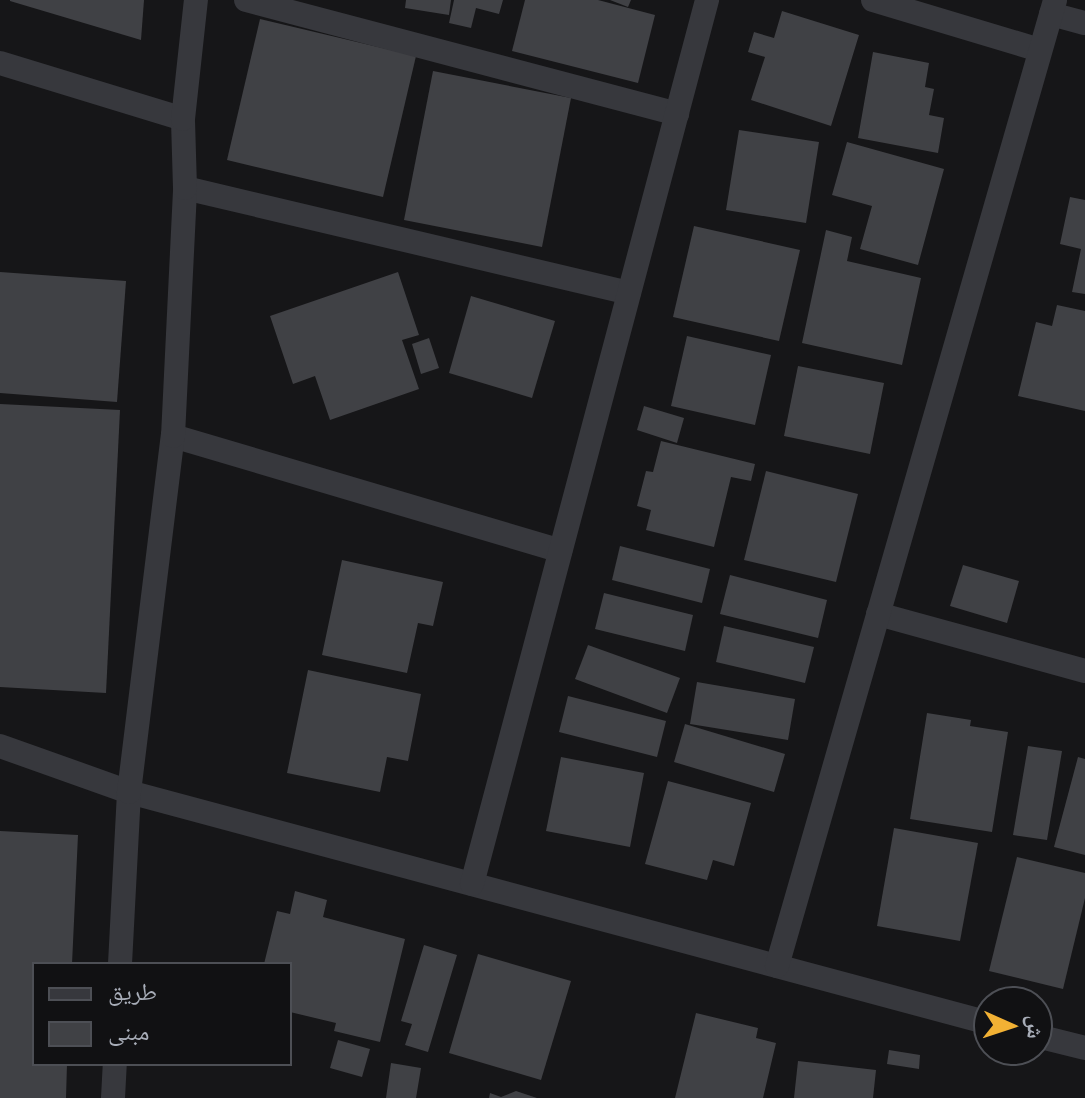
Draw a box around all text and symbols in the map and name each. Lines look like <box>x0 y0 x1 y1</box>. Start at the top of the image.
legend <box>32 962 292 1066</box>
text: طريق <box>108 978 157 1005</box>
north arrow <box>973 986 1053 1066</box>
text: ش <box>1022 1015 1049 1039</box>
text: مبنى <box>108 1018 149 1045</box>

